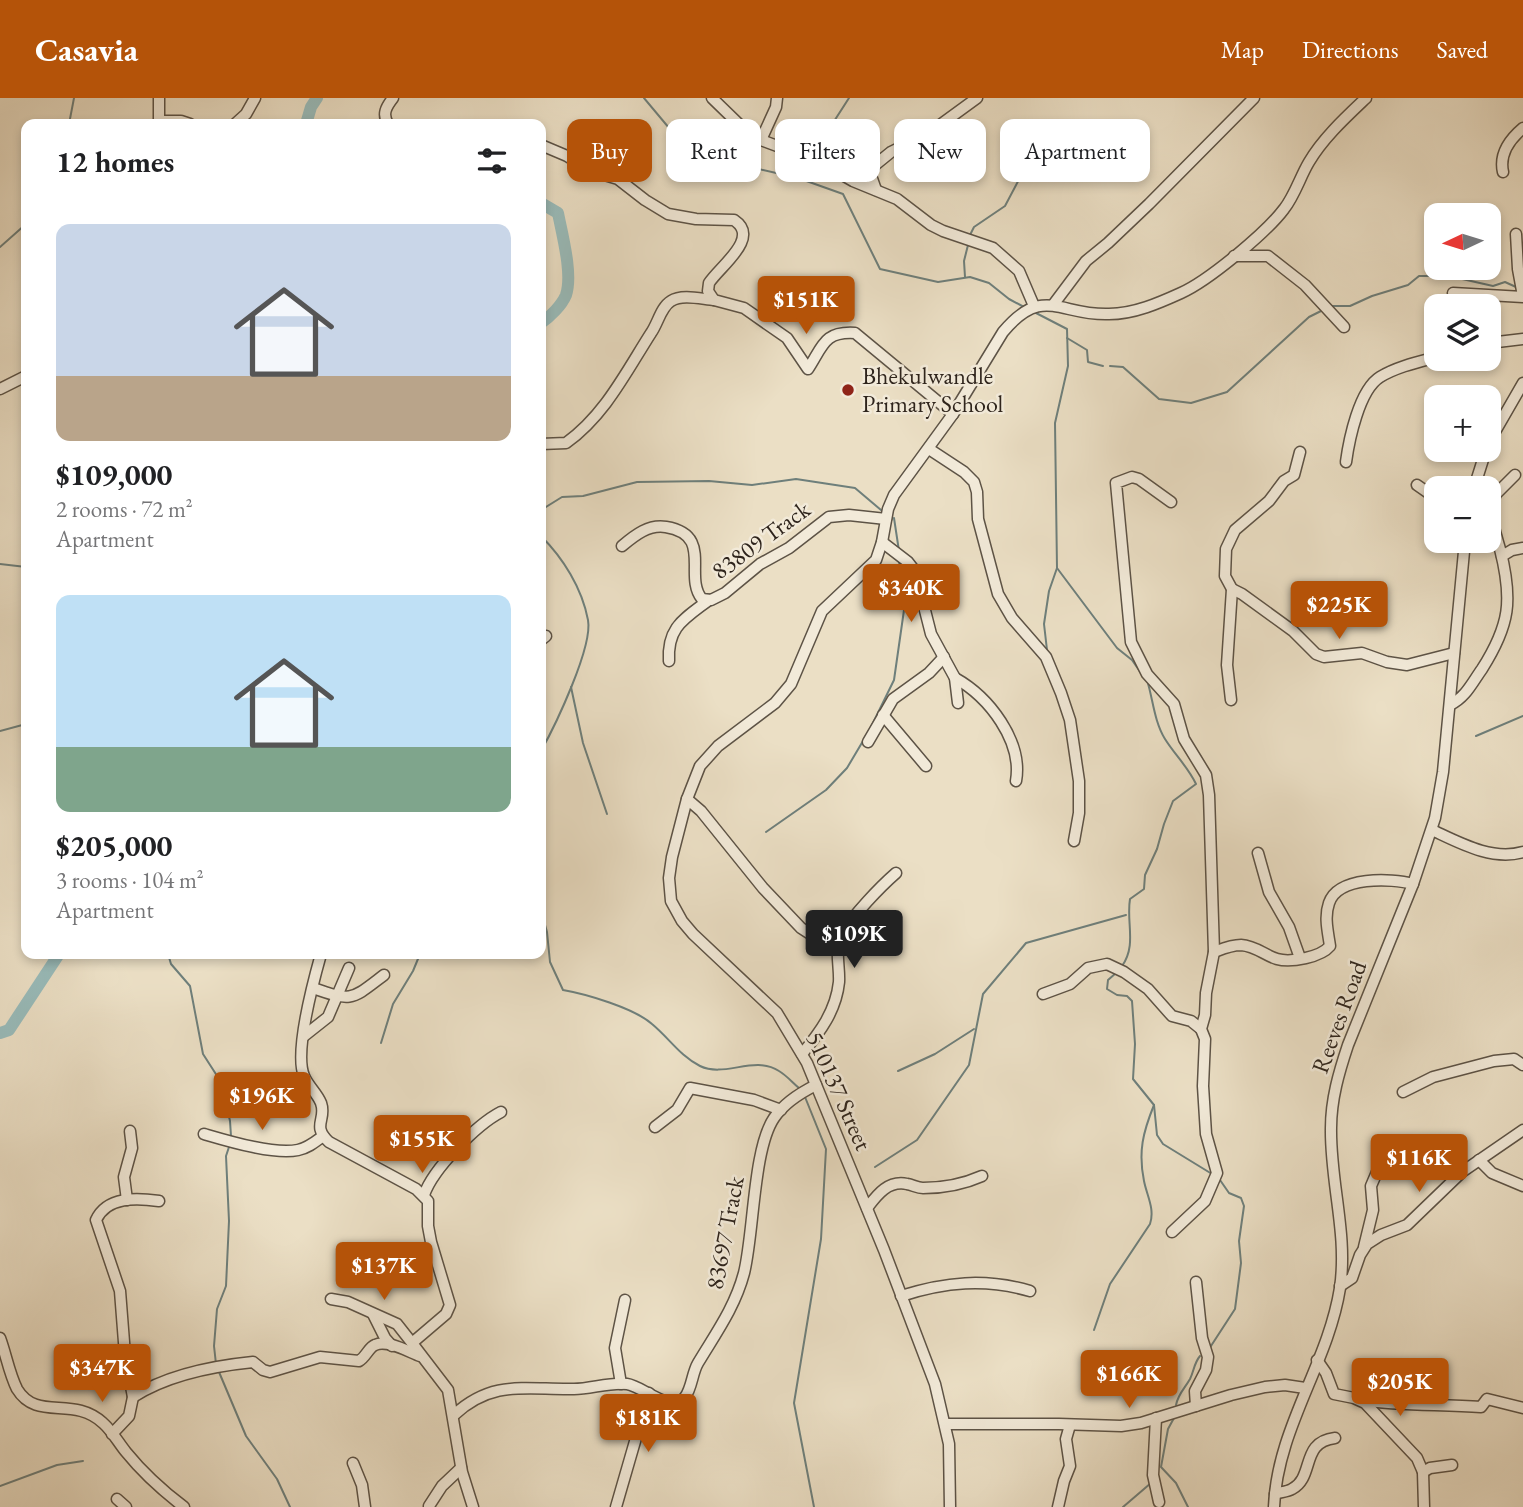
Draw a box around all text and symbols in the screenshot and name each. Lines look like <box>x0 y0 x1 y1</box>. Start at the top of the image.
text: Casavia <box>35 28 138 71</box>
text: Map <box>1221 34 1264 65</box>
text: Directions <box>1302 34 1399 65</box>
text: Saved <box>1437 34 1488 65</box>
chip: Buy <box>567 119 652 182</box>
chip: Rent <box>666 119 761 182</box>
chip: Filters <box>775 119 880 182</box>
chip: New <box>894 119 986 182</box>
chip: Apartment <box>1000 119 1150 182</box>
text: 12 homes <box>56 142 174 181</box>
icon: filters <box>473 142 511 180</box>
north arrow <box>1424 203 1502 280</box>
map controls <box>1424 203 1501 553</box>
icon: home <box>221 269 347 395</box>
pin: $151K <box>757 276 855 336</box>
text: $151K <box>774 284 838 314</box>
button: layers <box>1424 294 1501 371</box>
place label: Bhekulwandle Primary School <box>862 360 1003 419</box>
marker: Bhekulwandle Primary School <box>840 382 856 398</box>
button: + <box>1424 385 1501 462</box>
text: $109,000 <box>56 455 172 494</box>
button: − <box>1424 476 1501 553</box>
street label: 83809 Track <box>705 493 817 586</box>
text: 2 rooms · 72 m² <box>56 494 193 524</box>
text: Apartment <box>56 524 154 554</box>
pin: $340K <box>862 564 960 624</box>
text: $340K <box>879 572 943 602</box>
pin: $225K <box>1290 582 1388 641</box>
text: $225K <box>1307 589 1371 619</box>
icon: home <box>221 640 347 766</box>
text: $205,000 <box>56 826 172 865</box>
text: 3 rooms · 104 m² <box>56 865 204 895</box>
text: Apartment <box>56 895 154 925</box>
pin: $109K <box>805 910 903 970</box>
text: $109K <box>822 918 886 948</box>
street label: Reeves Road <box>1304 955 1374 1077</box>
street label: 510137 Street <box>800 1027 880 1155</box>
pin: $196K <box>213 1072 311 1132</box>
text: $196K <box>230 1080 294 1110</box>
pin: $155K <box>373 1116 471 1175</box>
text: $155K <box>390 1123 454 1153</box>
pin: $116K <box>1370 1134 1468 1194</box>
text: $116K <box>1387 1142 1451 1172</box>
street label: 83697 Track <box>698 1173 751 1292</box>
pin: $137K <box>335 1242 433 1302</box>
text: $137K <box>352 1250 416 1280</box>
pin: $347K <box>53 1344 151 1404</box>
pin: $166K <box>1080 1350 1178 1410</box>
text: $347K <box>70 1352 134 1382</box>
text: $166K <box>1097 1358 1161 1388</box>
pin: $205K <box>1351 1358 1449 1418</box>
text: $205K <box>1368 1366 1432 1396</box>
pin: $181K <box>599 1394 697 1454</box>
text: $181K <box>616 1402 680 1432</box>

